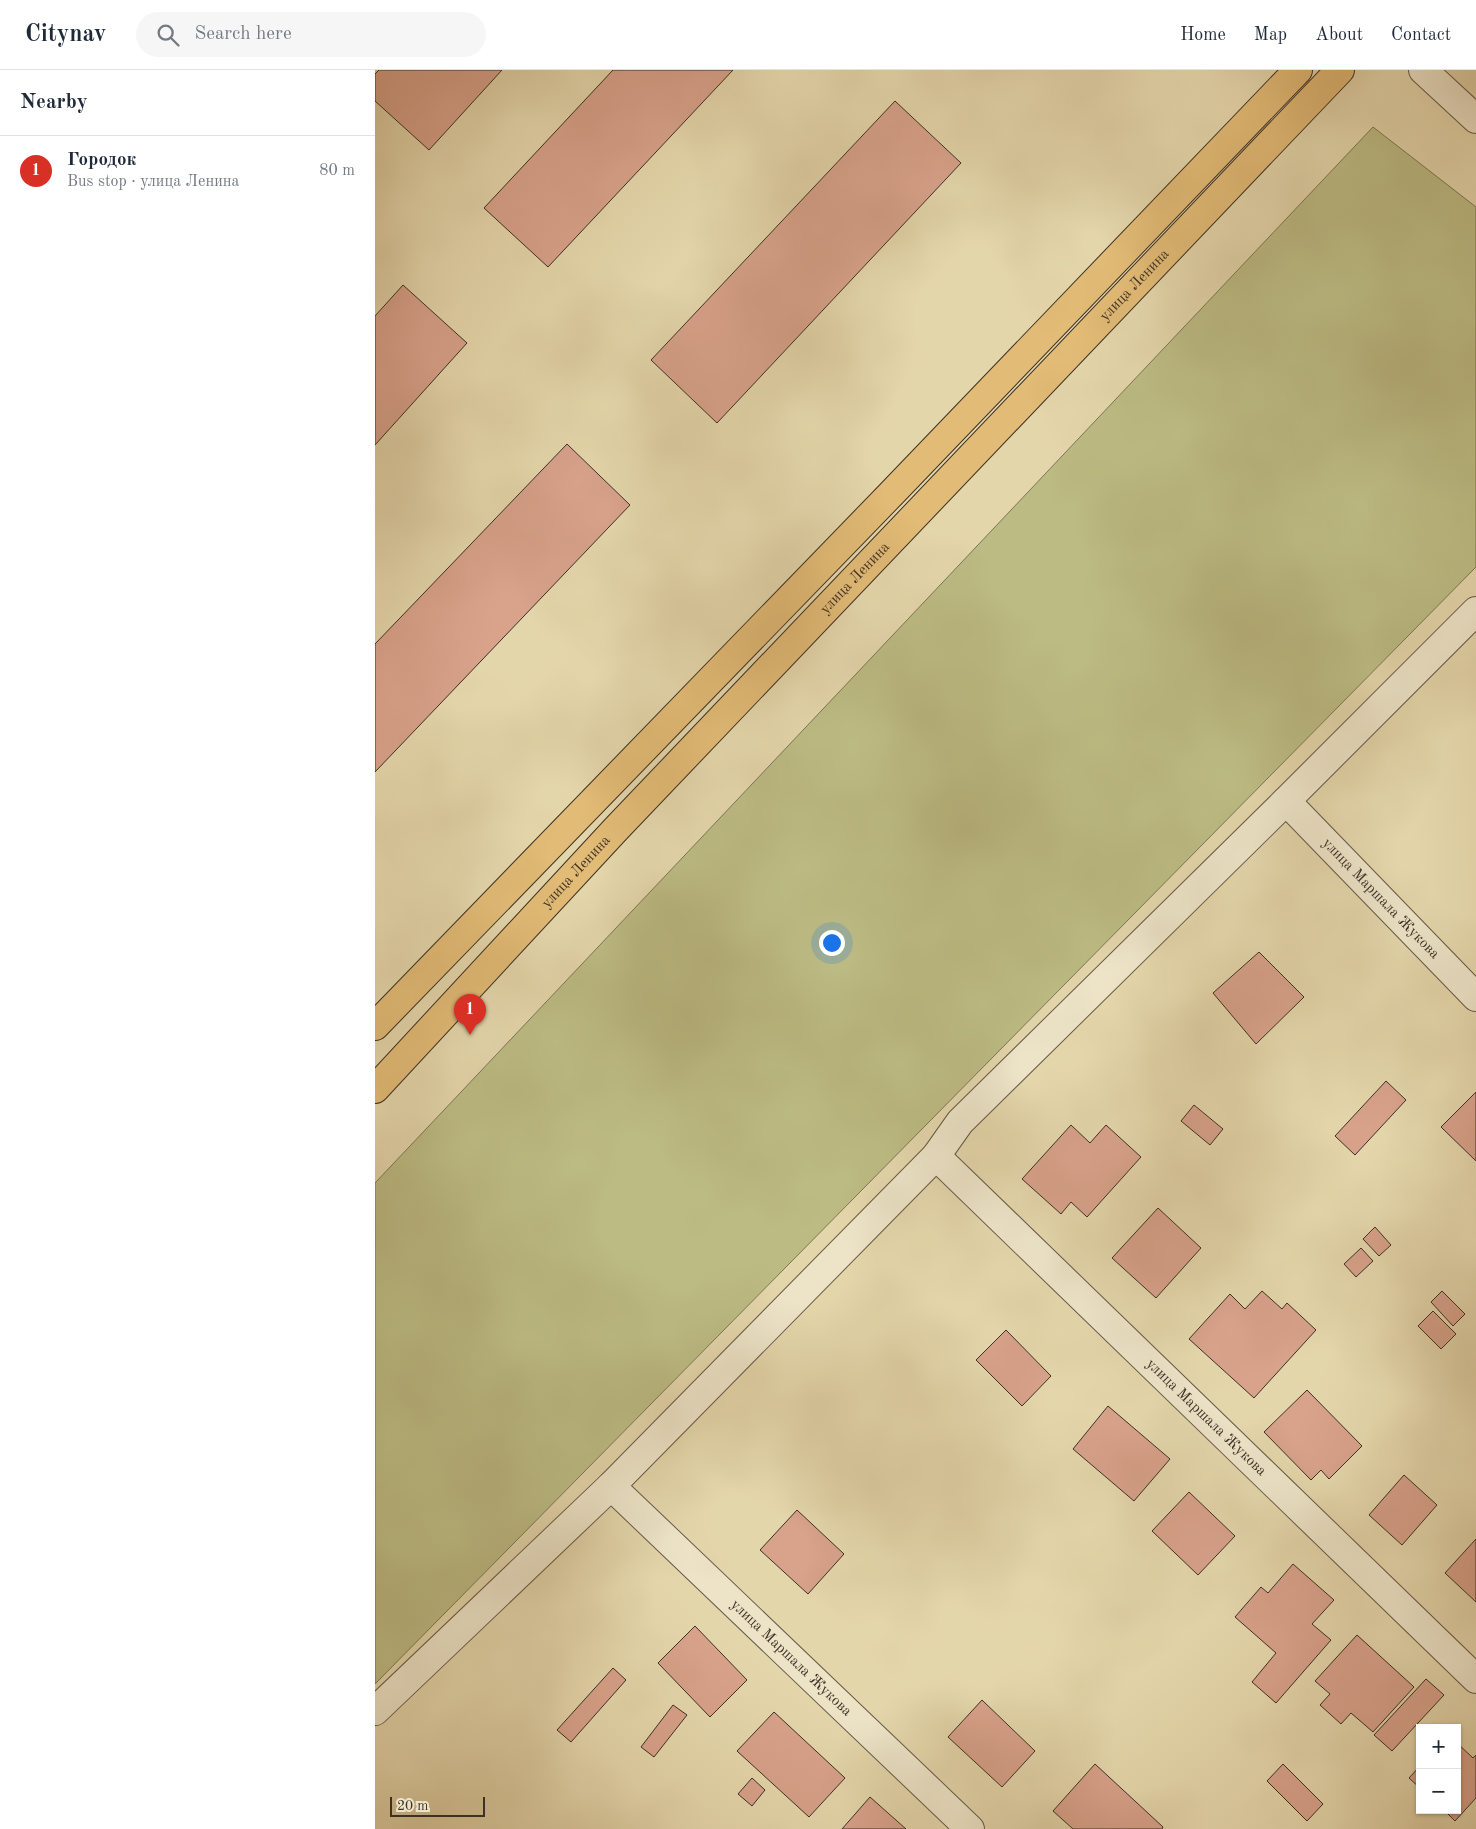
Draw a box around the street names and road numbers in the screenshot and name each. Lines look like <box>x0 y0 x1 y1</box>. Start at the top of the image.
street label: улица Ленина <box>1097 246 1173 324</box>
street label: улица Ленина <box>818 539 893 617</box>
street label: улица Ленина <box>539 832 614 911</box>
street label: улица Маршала Жукова <box>1319 836 1443 962</box>
street label: улица Маршала Жукова <box>1143 1356 1270 1479</box>
street label: улица Маршала Жукова <box>728 1597 855 1719</box>

